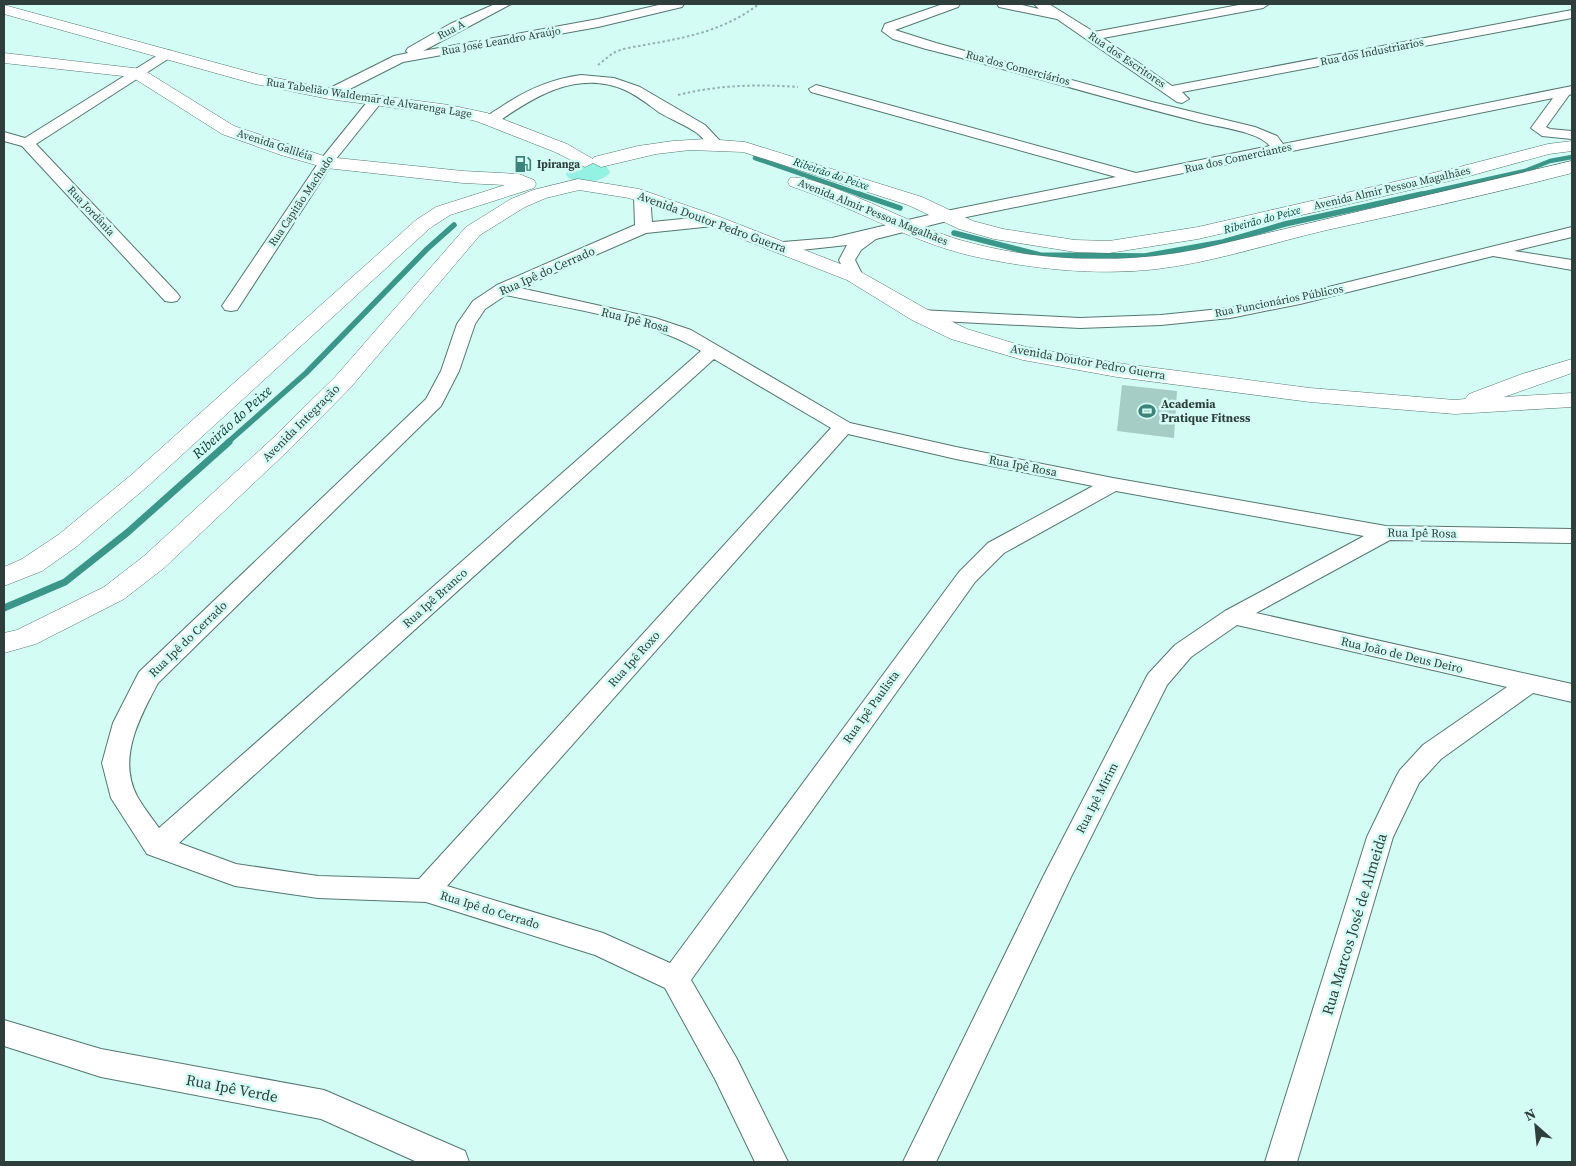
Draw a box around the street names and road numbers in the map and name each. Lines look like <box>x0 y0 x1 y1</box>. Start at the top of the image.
street label: Rua A <box>435 16 468 43</box>
street label: Rua José Leandro Araújo <box>440 23 562 59</box>
street label: Rua dos Escritores <box>1085 28 1169 92</box>
street label: Rua dos Industriarios <box>1319 35 1425 69</box>
street label: Rua dos Comerciários <box>964 47 1072 89</box>
street label: Rua Tabelião Waldemar de Alvarenga Lage <box>265 74 473 122</box>
street label: Avenida Galiléia <box>235 126 315 164</box>
street label: Rua dos Comerciantes <box>1183 139 1293 177</box>
street label: Rua Capitão Machado <box>265 153 337 249</box>
street label: Avenida Almir Pessoa Magalhães <box>1312 163 1472 213</box>
street label: Avenida Almir Pessoa Magalhães <box>796 175 950 249</box>
street label: Rua Jordânia <box>64 183 118 240</box>
street label: Avenida Doutor Pedro Guerra <box>635 188 790 257</box>
street label: Rua Ipê do Cerrado <box>497 243 598 299</box>
street label: Rua Funcionários Públicos <box>1213 281 1345 321</box>
street label: Rua Ipê Rosa <box>599 304 671 336</box>
street label: Avenida Doutor Pedro Guerra <box>1009 340 1168 384</box>
street label: Avenida Integração <box>259 381 343 465</box>
street label: Rua Ipê Rosa <box>988 452 1059 481</box>
street label: Rua Ipê Rosa <box>1387 524 1458 542</box>
street label: Rua Ipê Branco <box>399 564 471 631</box>
street label: Rua Ipê do Cerrado <box>145 597 231 681</box>
street label: Rua Ipê Roxo <box>605 627 664 690</box>
street label: Rua João de Deus Deiro <box>1339 633 1465 677</box>
street label: Rua Ipê Paulista <box>839 667 903 747</box>
street label: Rua Ipê Mirim <box>1072 760 1122 836</box>
street label: Rua Marcos José de Almeida <box>1316 830 1392 1017</box>
street label: Rua Ipê do Cerrado <box>438 887 542 933</box>
street label: Rua Ipê Verde <box>184 1069 280 1107</box>

